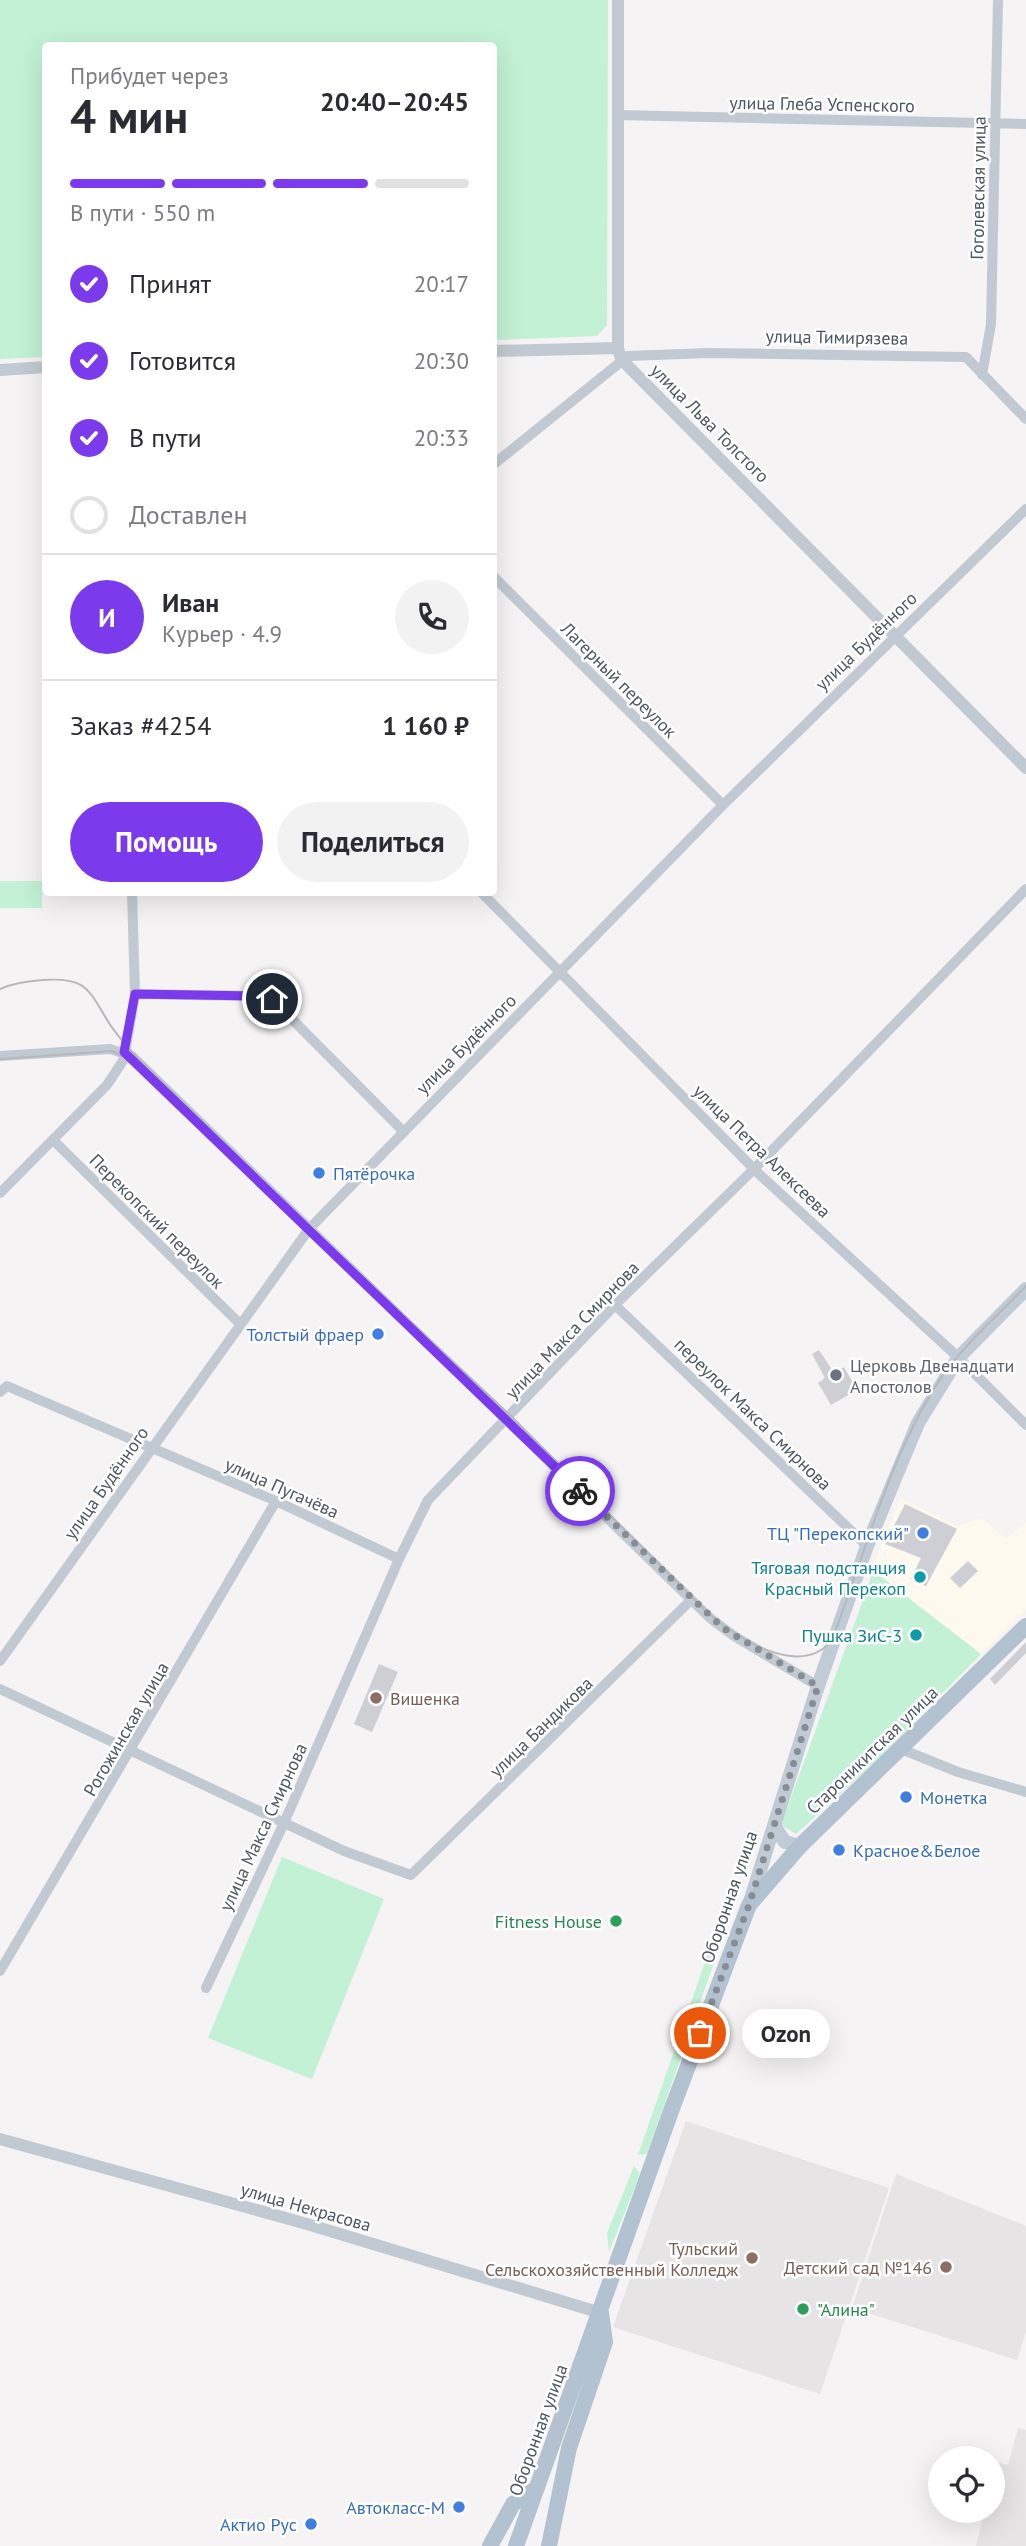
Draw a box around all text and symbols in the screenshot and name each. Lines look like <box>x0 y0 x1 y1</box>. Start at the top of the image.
text: Прибудет через <box>70 61 229 90</box>
text: 20:40–20:45 <box>320 85 469 118</box>
text: 4 мин <box>70 86 188 146</box>
street label: улица Глеба Успенского <box>729 91 915 117</box>
street label: Гоголевская улица <box>965 116 991 260</box>
text: В пути · 550 m <box>70 198 215 227</box>
icon: check <box>70 265 108 303</box>
text: Принят <box>129 267 211 300</box>
text: 20:17 <box>414 269 469 298</box>
street label: улица Тимирязева <box>765 324 909 350</box>
icon: check <box>70 342 108 380</box>
text: Готовится <box>129 344 236 377</box>
text: 20:30 <box>414 346 469 375</box>
street label: улица Льва Толстого <box>646 359 774 487</box>
icon: check <box>70 419 108 457</box>
text: В пути <box>129 421 202 454</box>
text: 20:33 <box>414 423 469 452</box>
text: Доставлен <box>129 498 248 531</box>
button: phone <box>395 580 469 654</box>
text: Иван <box>162 586 219 619</box>
street label: улица Будённого <box>810 587 922 695</box>
text: И <box>98 601 116 634</box>
street label: Лагерный переулок <box>556 617 682 743</box>
text: Курьер · 4.9 <box>162 619 282 648</box>
text: Заказ #4254 <box>70 709 212 742</box>
text: 1 160 ₽ <box>382 709 469 742</box>
button: Помощь <box>70 802 263 882</box>
button: Поделиться <box>277 802 469 882</box>
pin <box>242 969 302 1029</box>
icon: home <box>253 980 291 1018</box>
street label: улица Будённого <box>411 989 521 1099</box>
street label: улица Петра Алексеева <box>688 1079 836 1223</box>
street label: Перекопский переулок <box>85 1149 230 1294</box>
place label: Пятёрочка <box>333 1162 415 1185</box>
marker: Пятёрочка <box>311 1165 327 1181</box>
street label: улица Макса Смирнова <box>500 1256 644 1404</box>
place label: Толстый фраер <box>246 1323 364 1346</box>
marker: Толстый фраер <box>370 1326 386 1342</box>
street label: переулок Макса Смирнова <box>670 1333 836 1495</box>
place label: Церковь Двенадцати Апостолов <box>850 1354 1014 1398</box>
marker: Церковь Двенадцати Апостолов <box>828 1367 844 1383</box>
street label: улица Будённого <box>59 1422 153 1544</box>
street label: улица Пугачёва <box>221 1453 343 1523</box>
courier <box>545 1456 615 1526</box>
icon: bike <box>561 1472 599 1510</box>
place label: ТЦ "Перекопский" <box>767 1522 909 1545</box>
marker: ТЦ "Перекопский" <box>915 1525 931 1541</box>
place label: Тяговая подстанция Красный Перекоп <box>751 1556 906 1600</box>
marker: Тяговая подстанция Красный Перекоп <box>912 1569 928 1585</box>
place label: Пушка ЗиС-3 <box>801 1624 902 1647</box>
marker: Пушка ЗиС-3 <box>908 1627 924 1643</box>
street label: Рогожинская улица <box>78 1658 174 1800</box>
street label: улица Бандикова <box>485 1672 597 1782</box>
street label: Староникитская улица <box>801 1681 943 1819</box>
place label: Вишенка <box>390 1687 460 1710</box>
marker: Вишенка <box>368 1690 384 1706</box>
street label: улица Макса Смирнова <box>214 1739 312 1915</box>
place label: Монетка <box>920 1786 987 1809</box>
marker: Монетка <box>898 1789 914 1805</box>
street label: Оборонная улица <box>696 1828 762 1966</box>
place label: Красное&Белое <box>853 1839 980 1862</box>
marker: Красное&Белое <box>831 1842 847 1858</box>
place label: Fitness House <box>495 1910 602 1933</box>
marker: Fitness House <box>608 1913 624 1929</box>
pin <box>670 2003 730 2063</box>
callout: Ozon <box>742 2008 830 2058</box>
icon: bag <box>681 2014 719 2052</box>
text: Ozon <box>761 2019 811 2048</box>
street label: улица Некрасова <box>238 2177 374 2237</box>
place label: Тульский Сельскохозяйственный Колледж <box>485 2237 738 2281</box>
marker: Тульский Сельскохозяйственный Колледж <box>744 2250 760 2266</box>
place label: Детский сад №146 <box>784 2256 932 2279</box>
marker: Детский сад №146 <box>938 2259 954 2275</box>
place label: "Алина" <box>817 2298 875 2321</box>
marker: "Алина" <box>795 2301 811 2317</box>
street label: Оборонная улица <box>504 2361 572 2499</box>
map controls <box>928 2446 1005 2523</box>
button: locate <box>928 2446 1005 2523</box>
place label: Автокласс-М <box>346 2496 445 2519</box>
marker: Автокласс-М <box>451 2499 467 2515</box>
place label: Актио Рус <box>220 2513 297 2536</box>
marker: Актио Рус <box>303 2516 319 2532</box>

